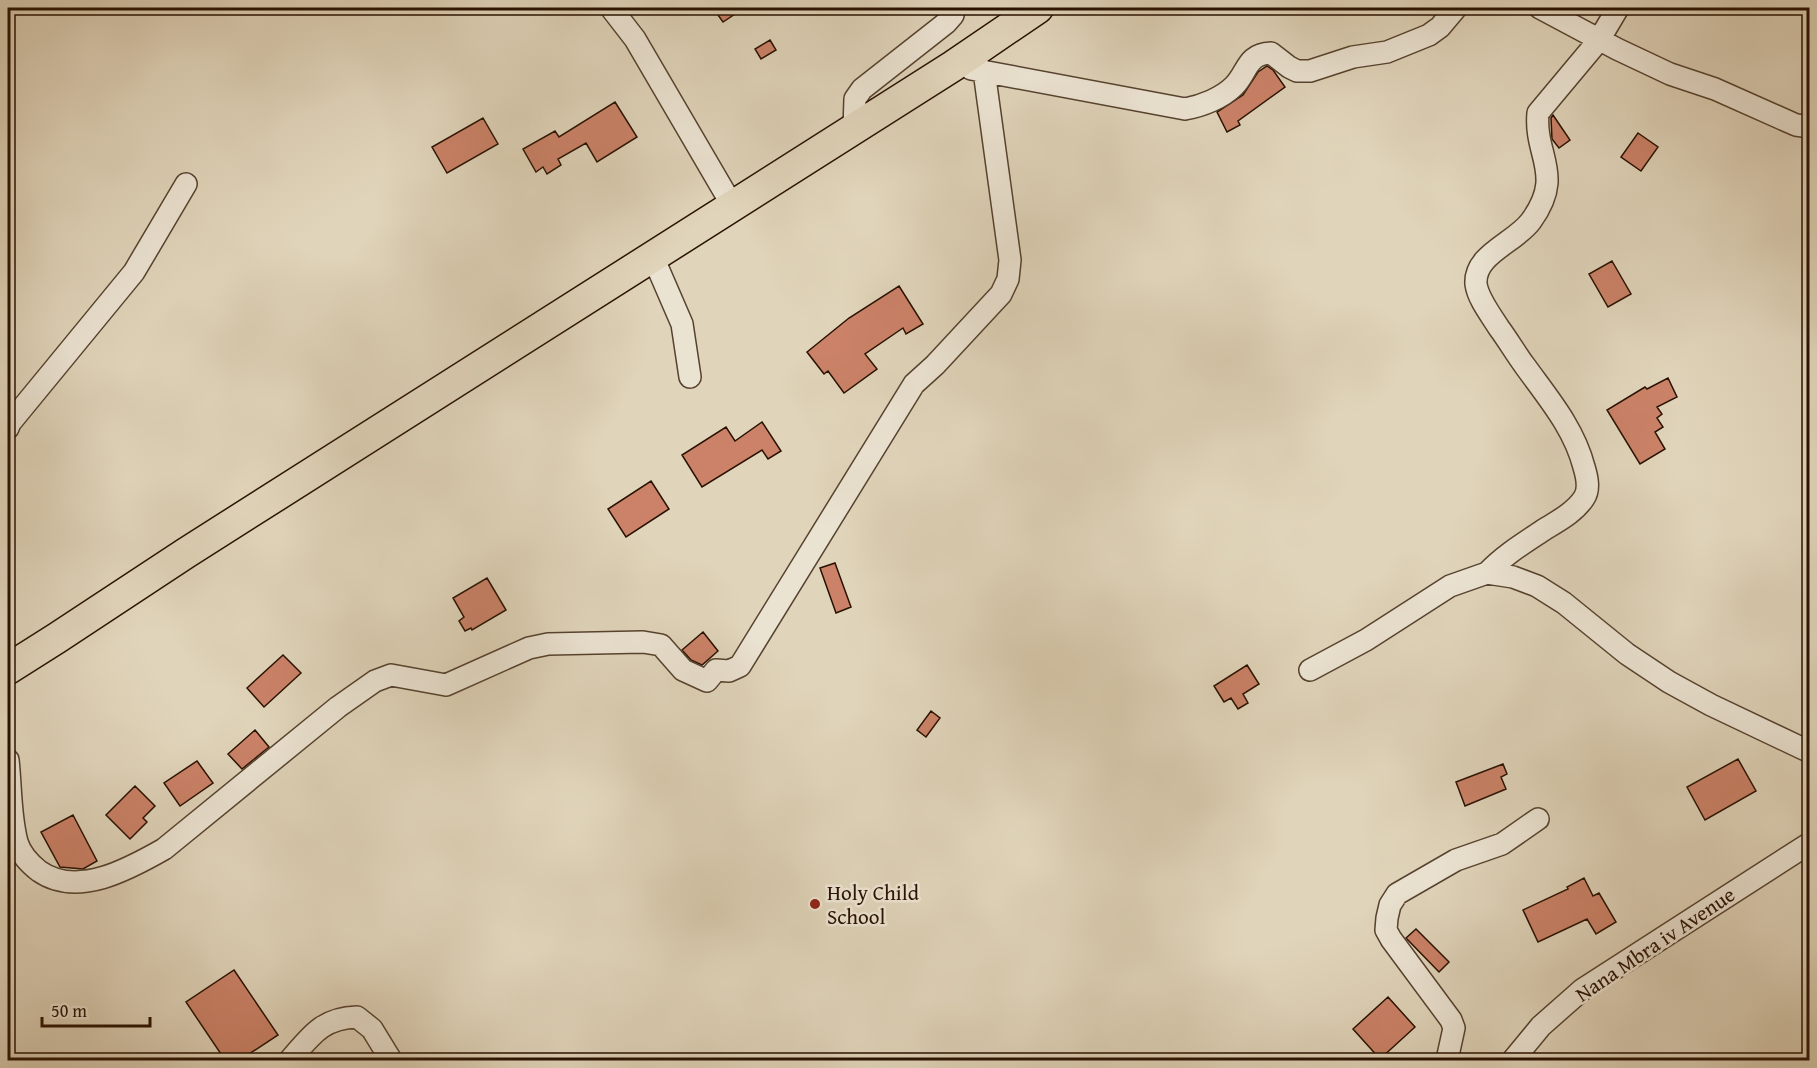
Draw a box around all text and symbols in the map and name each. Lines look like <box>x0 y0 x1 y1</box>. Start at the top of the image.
place label: Holy Child School <box>827 877 920 932</box>
street label: Nana Mbra ⅳ Avenue <box>1569 879 1741 1009</box>
marker: Holy Child School <box>808 897 822 911</box>
scale bar <box>42 990 150 1028</box>
text: 50 m <box>51 997 87 1024</box>

